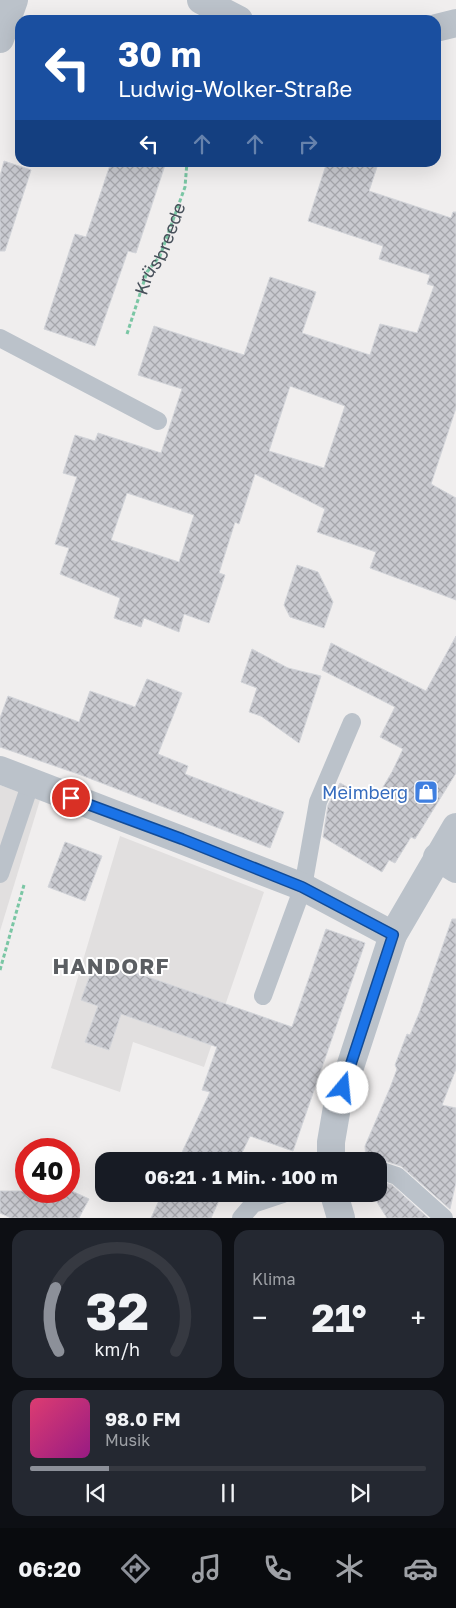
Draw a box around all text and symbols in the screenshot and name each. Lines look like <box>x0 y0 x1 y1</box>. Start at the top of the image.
text: 30 m <box>118 33 201 75</box>
icon: left <box>35 35 100 100</box>
text: Ludwig-Wolker-Straße <box>118 75 352 102</box>
icon: left <box>135 130 163 158</box>
icon: ahead <box>188 130 216 158</box>
icon: ahead <box>241 130 269 158</box>
icon: right <box>294 130 322 158</box>
street label: Krüsbreede <box>129 199 190 298</box>
pin <box>50 777 92 819</box>
shop icon: Meimberg <box>413 779 439 805</box>
place label: Meimberg <box>322 781 408 803</box>
icon: arrive <box>57 784 85 812</box>
district label: HANDORF <box>52 952 170 979</box>
position arrow <box>316 1061 368 1113</box>
speed limit sign: 40 <box>15 1138 80 1203</box>
text: 06:21 · 1 Min. · 100 m <box>144 1165 338 1188</box>
text: Klima <box>252 1269 296 1289</box>
text: 32 <box>85 1279 149 1341</box>
text: 21° <box>312 1295 367 1340</box>
text: − <box>252 1301 267 1334</box>
text: + <box>411 1301 426 1334</box>
text: km/h <box>94 1338 140 1360</box>
text: 98.0 FM <box>105 1407 181 1430</box>
text: Musik <box>105 1430 150 1450</box>
icon: previous <box>82 1479 110 1507</box>
icon: pause <box>214 1479 242 1507</box>
icon: next <box>346 1479 374 1507</box>
icon: directions <box>118 1551 153 1586</box>
icon: music <box>189 1551 224 1586</box>
icon: phone <box>260 1551 295 1586</box>
icon: climate <box>332 1551 367 1586</box>
icon: car <box>403 1551 438 1586</box>
text: 06:20 <box>18 1555 81 1582</box>

